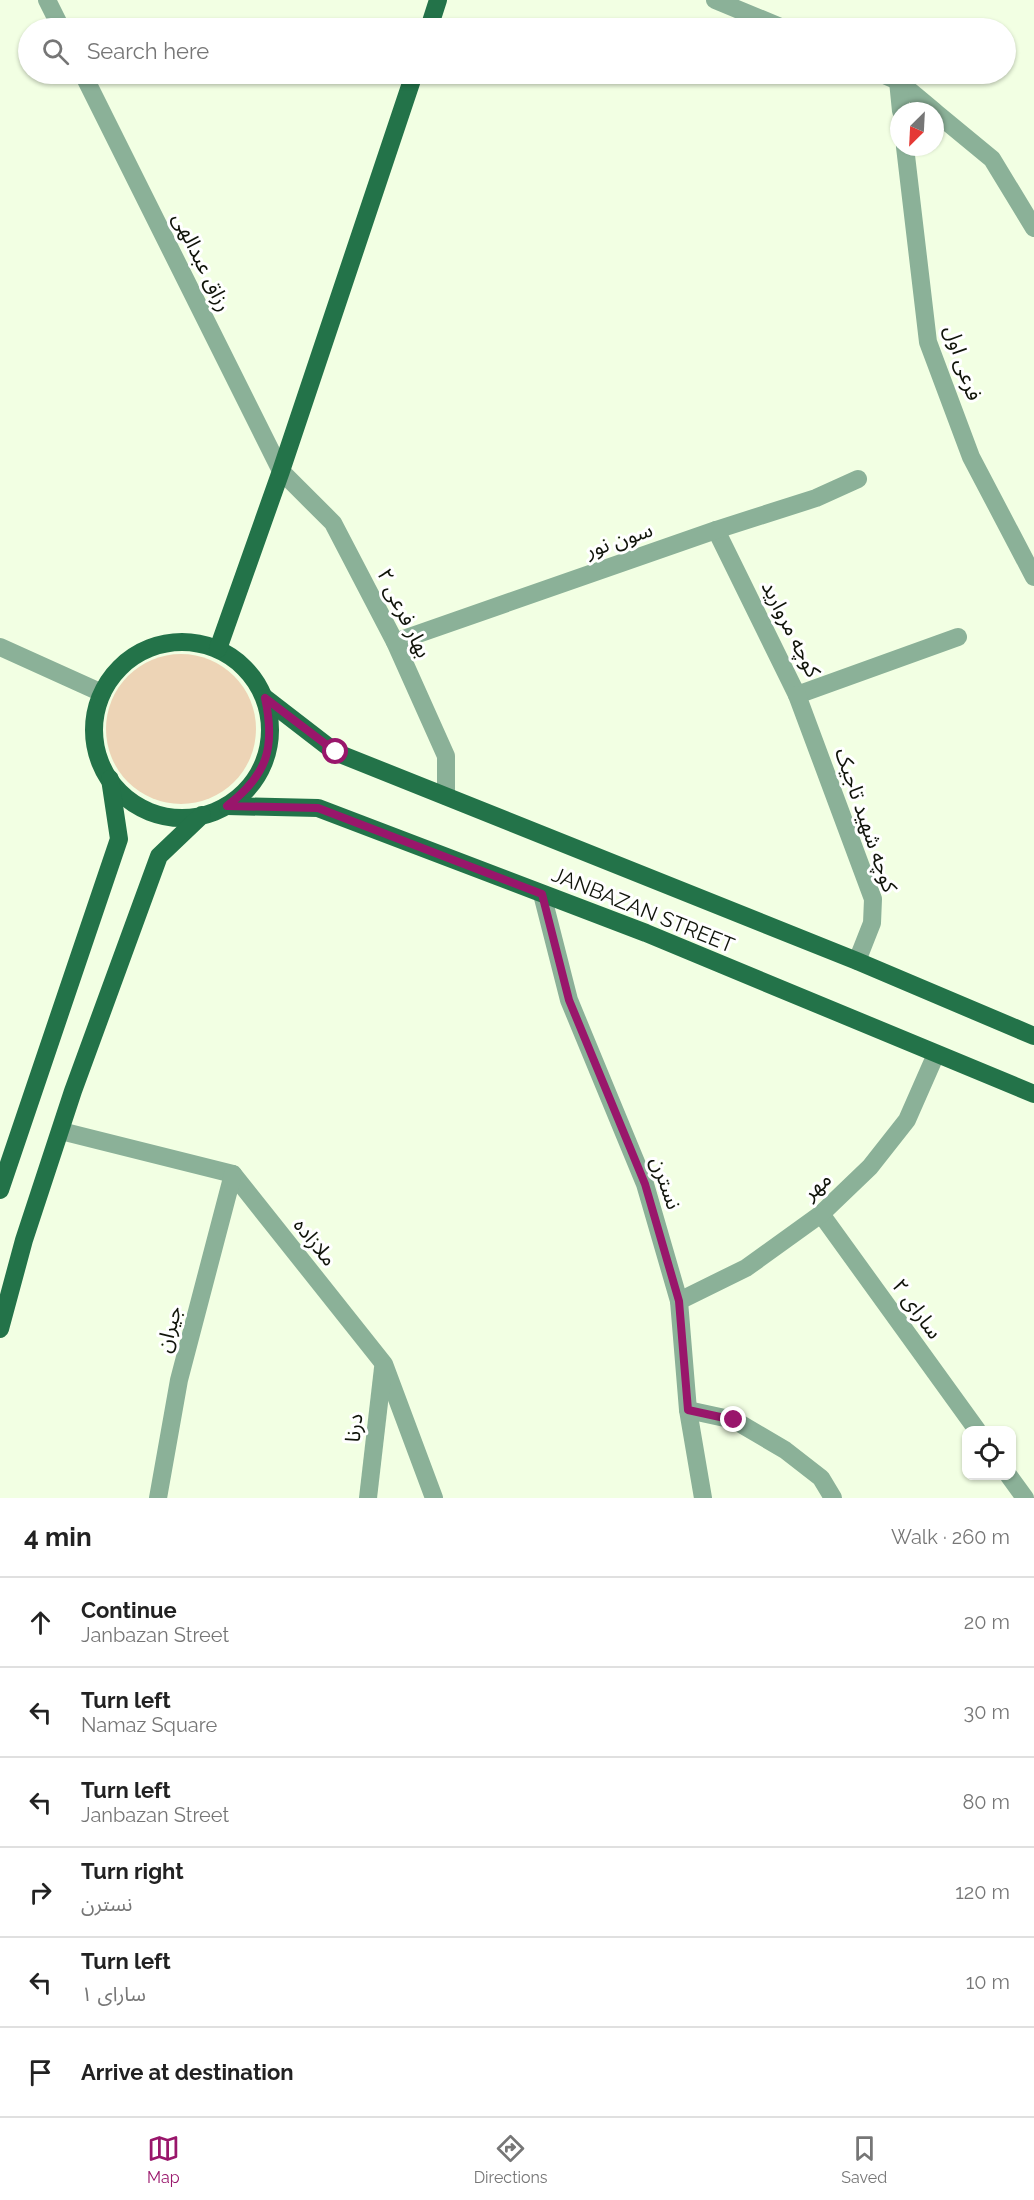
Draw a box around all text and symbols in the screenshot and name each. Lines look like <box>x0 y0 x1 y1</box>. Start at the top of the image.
search box <box>18 18 1016 84</box>
icon: search <box>39 35 72 68</box>
text: Search here <box>87 38 209 64</box>
north arrow <box>890 102 944 156</box>
street label: رزاق عبدالهی <box>168 208 237 315</box>
street label: فرعی اول <box>940 322 987 404</box>
street label: سون نور <box>581 516 656 563</box>
street label: بهار فرعی ۲ <box>372 564 437 661</box>
street label: کوچه مروارید <box>756 576 827 682</box>
route start <box>322 738 348 764</box>
street label: کوچه شهید تاجیک <box>829 744 903 896</box>
street label: JANBAZAN STREET <box>548 861 738 958</box>
street label: نسترن <box>646 1153 687 1212</box>
street label: مهر <box>796 1166 836 1206</box>
street label: ملازاده <box>289 1213 342 1271</box>
street label: سارای ۲ <box>887 1274 948 1344</box>
street label: جیران <box>150 1303 187 1355</box>
route end <box>720 1406 746 1432</box>
street label: درنا <box>340 1412 367 1444</box>
map controls <box>962 1426 1016 1480</box>
button: locate <box>962 1426 1016 1480</box>
text: 4 min <box>24 1522 92 1552</box>
text: Walk · 260 m <box>891 1525 1010 1549</box>
text: Continue <box>81 1597 177 1623</box>
icon: ahead <box>24 1606 57 1639</box>
text: 20 m <box>964 1610 1010 1634</box>
text: Janbazan Street <box>81 1623 229 1647</box>
text: Turn left <box>81 1687 171 1713</box>
icon: left <box>24 1696 57 1729</box>
text: 30 m <box>964 1700 1010 1724</box>
text: Namaz Square <box>81 1713 217 1737</box>
text: Turn left <box>81 1777 171 1803</box>
icon: left <box>24 1786 57 1819</box>
text: 80 m <box>962 1790 1010 1814</box>
text: Janbazan Street <box>81 1803 229 1827</box>
text: Turn right <box>81 1858 184 1884</box>
icon: right <box>24 1876 57 1909</box>
text: 120 m <box>955 1880 1010 1904</box>
text: نسترن <box>81 1892 132 1916</box>
text: Turn left <box>81 1948 171 1974</box>
icon: left <box>24 1966 57 1999</box>
text: 10 m <box>966 1970 1010 1994</box>
text: سارای ۱ <box>81 1982 146 2006</box>
icon: arrive <box>24 2056 57 2089</box>
text: Arrive at destination <box>81 2059 294 2085</box>
tab: Map <box>147 2132 180 2187</box>
tab: Directions <box>474 2132 548 2187</box>
tab: Saved <box>841 2132 887 2187</box>

